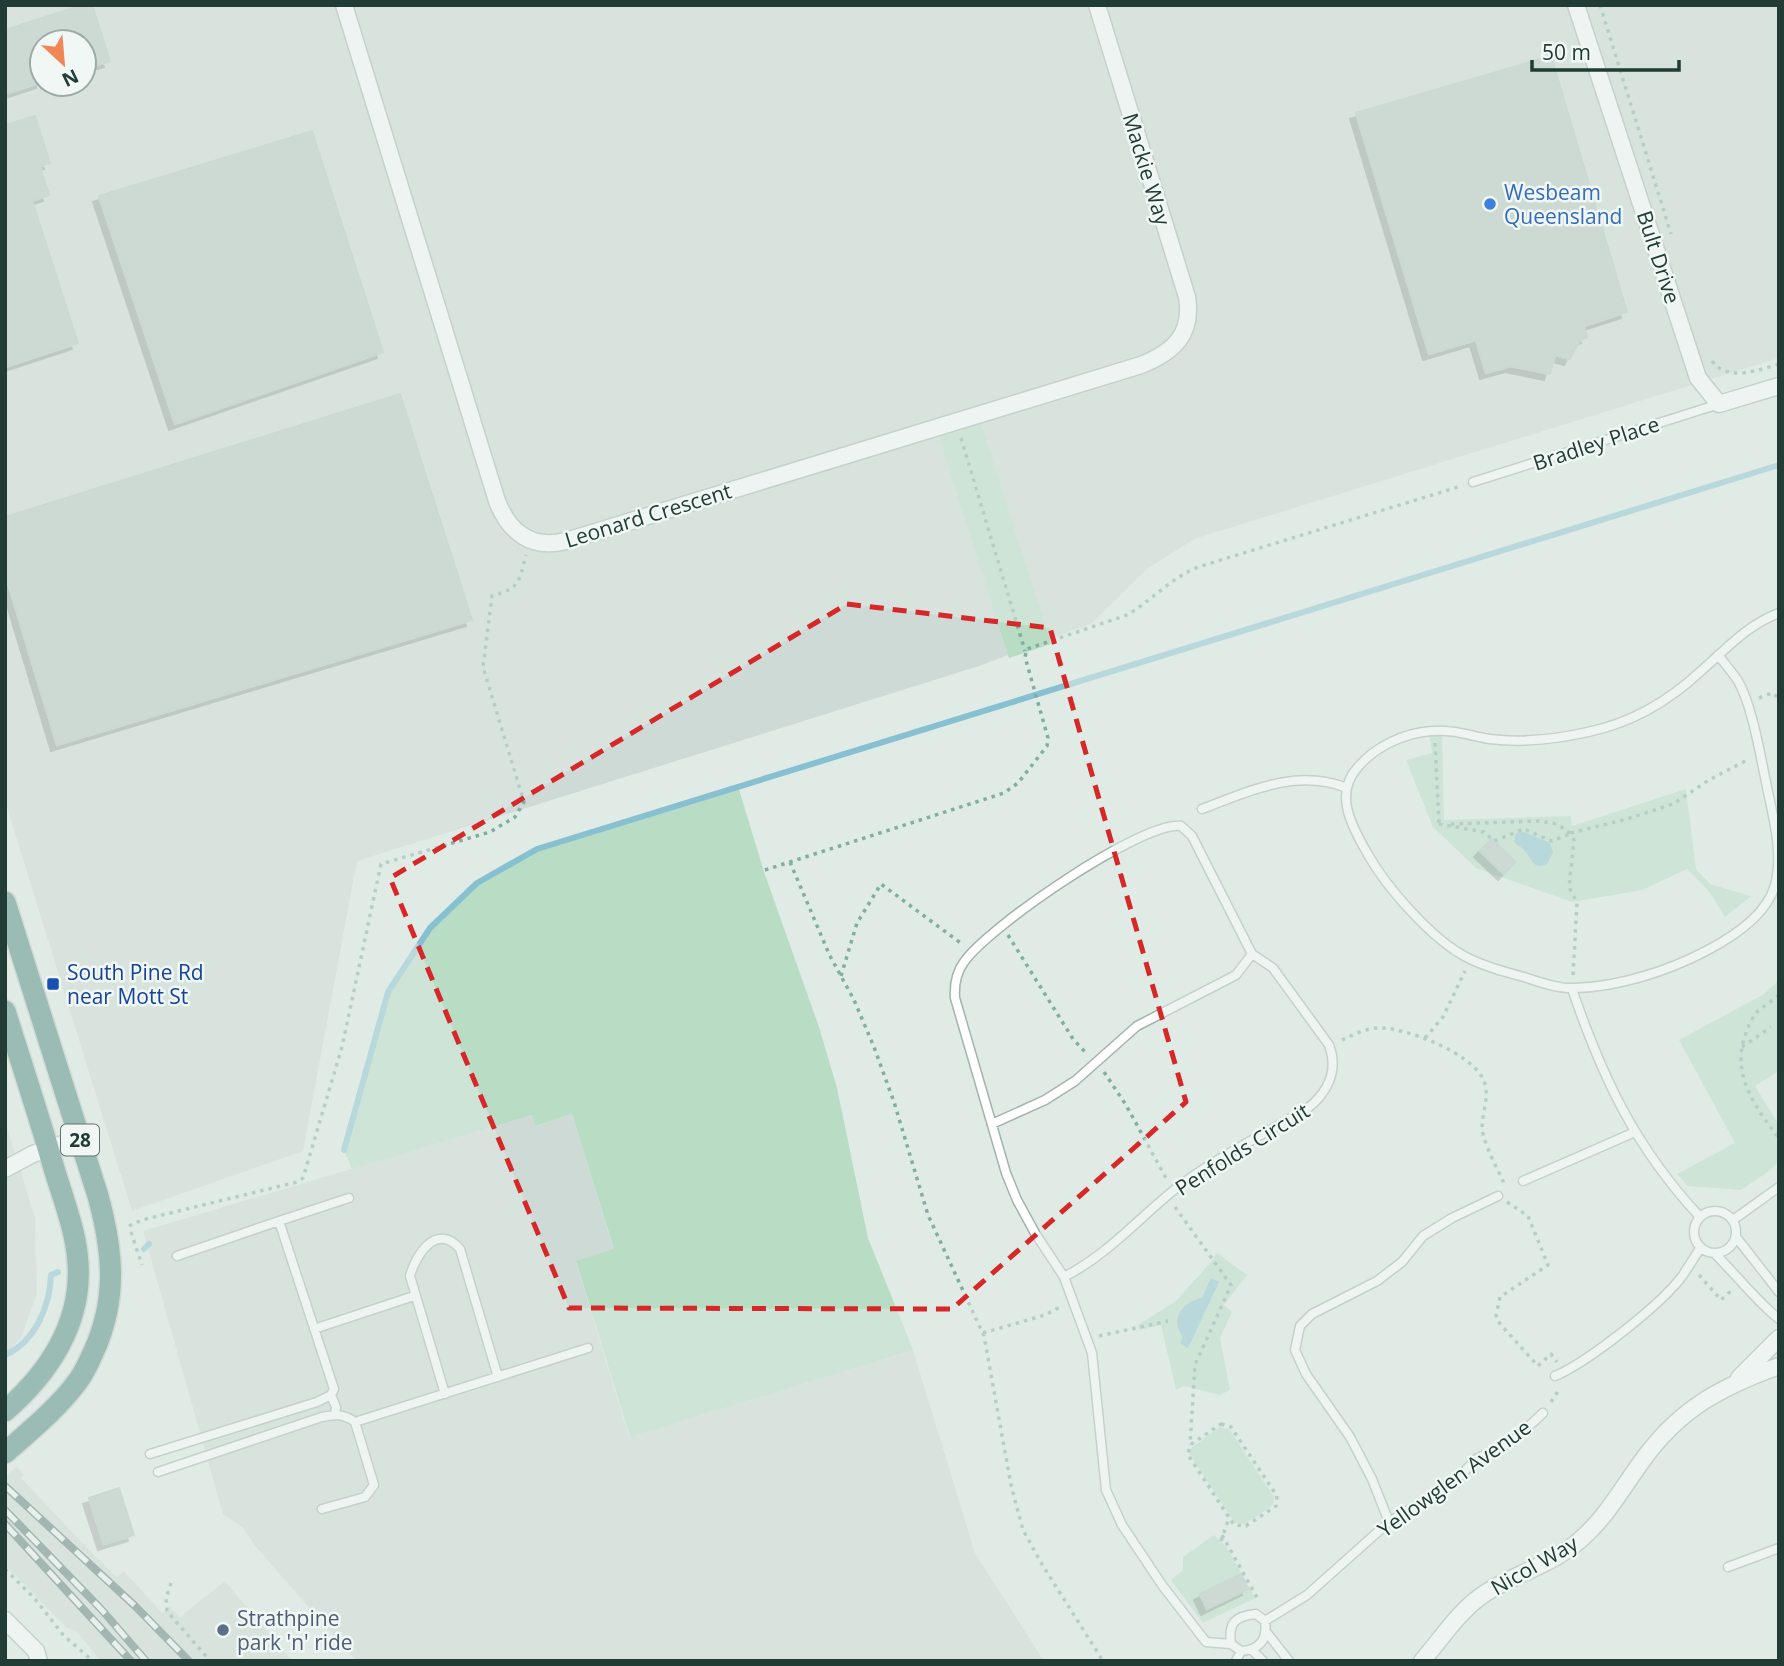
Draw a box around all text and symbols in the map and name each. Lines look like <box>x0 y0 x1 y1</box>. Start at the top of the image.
north arrow <box>28 28 98 98</box>
scale bar <box>1532 28 1679 72</box>
text: 50 m <box>1542 38 1591 66</box>
text: N <box>58 63 83 93</box>
street label: Mackie Way <box>1117 110 1177 229</box>
place label: Wesbeam Queensland <box>1504 178 1622 230</box>
marker: Wesbeam Queensland <box>1482 196 1498 212</box>
street label: Bult Drive <box>1631 207 1687 307</box>
street label: Bradley Place <box>1529 409 1663 477</box>
street label: Leonard Crescent <box>561 476 735 554</box>
place label: South Pine Rd near Mott St <box>67 958 204 1010</box>
marker: South Pine Rd near Mott St <box>45 976 61 992</box>
street label: Penfolds Circuit <box>1170 1096 1314 1202</box>
road number: 28 <box>61 1124 99 1156</box>
street label: Yellowglen Avenue <box>1372 1413 1536 1543</box>
street label: Nicol Way <box>1485 1529 1583 1601</box>
place label: Strathpine park 'n' ride <box>237 1604 353 1656</box>
marker: Strathpine park 'n' ride <box>215 1622 231 1638</box>

